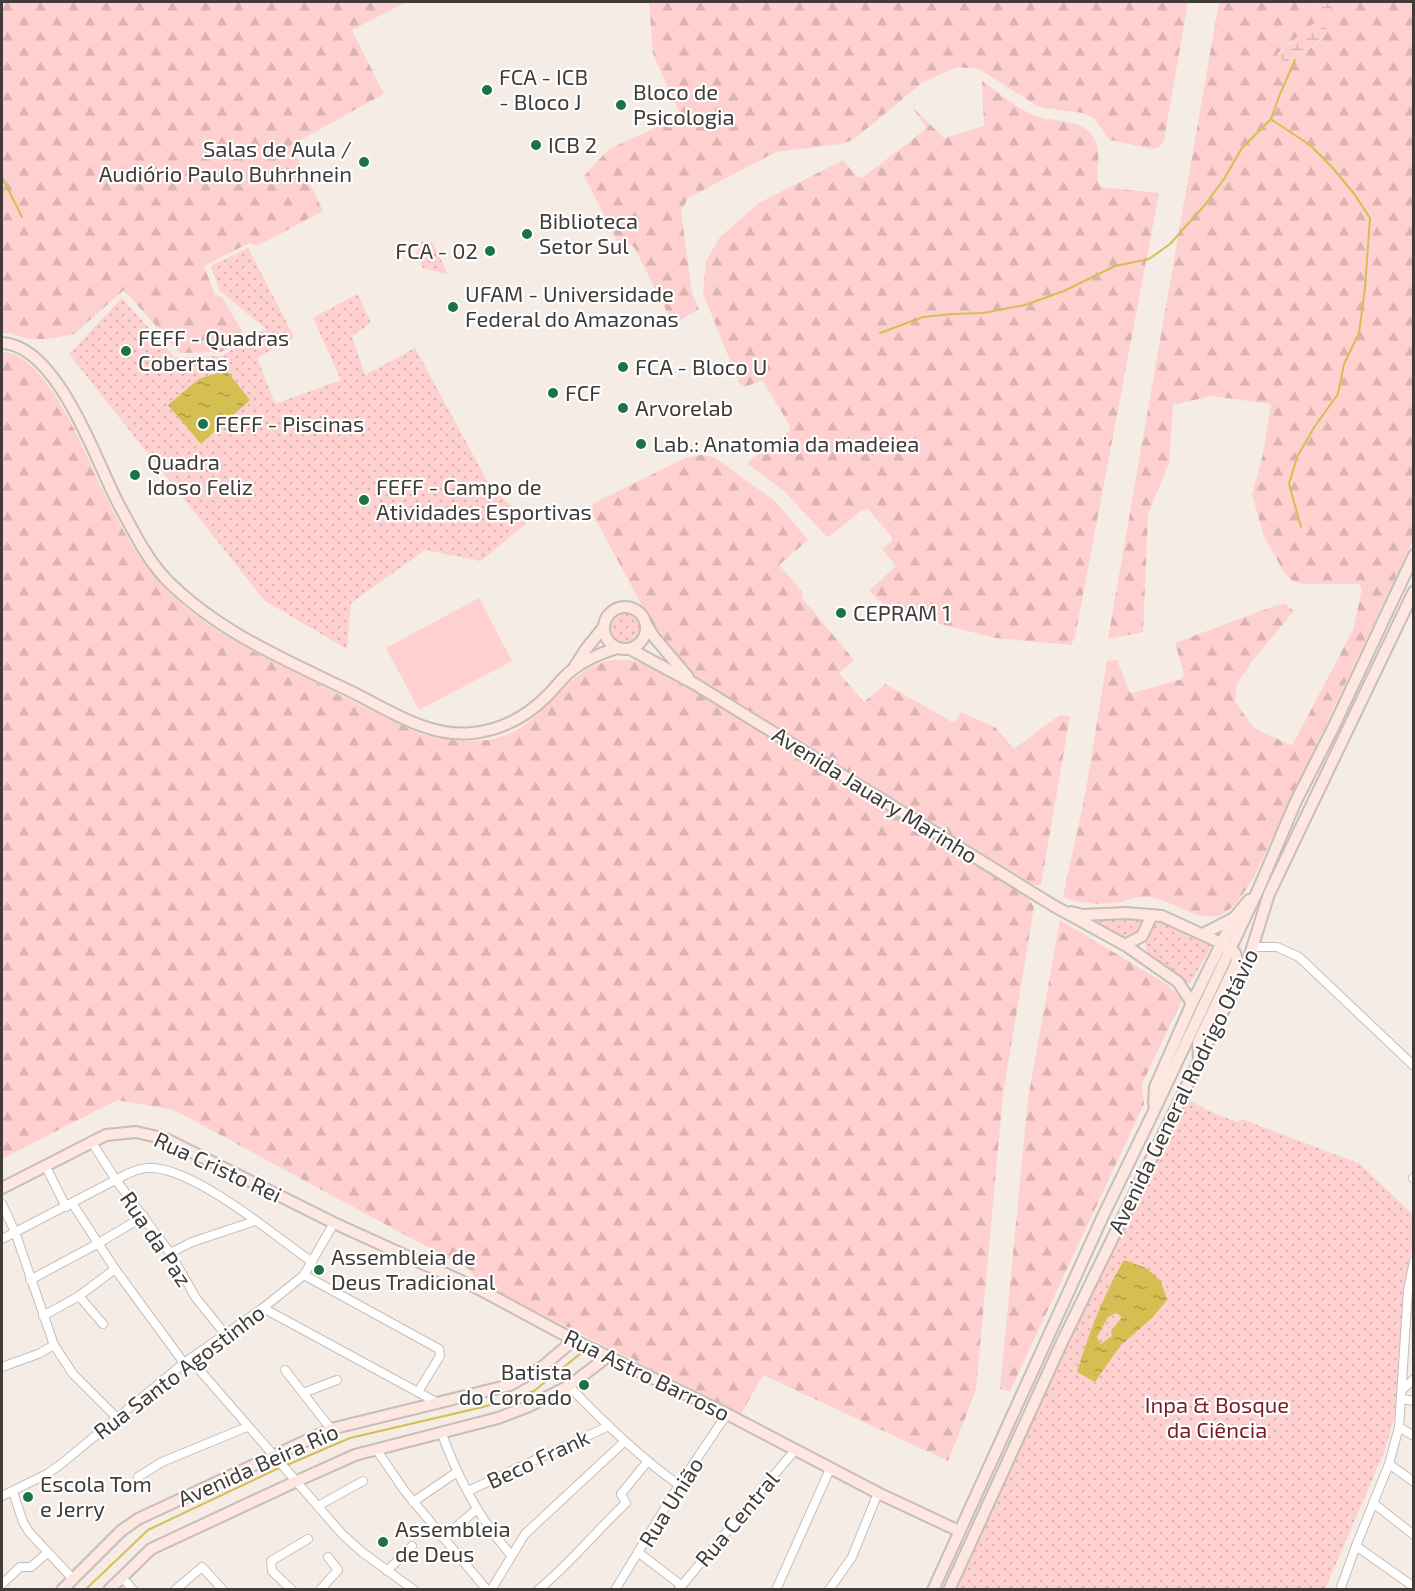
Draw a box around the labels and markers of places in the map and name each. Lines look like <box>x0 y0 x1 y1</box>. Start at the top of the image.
place label: FCA - ICB - Bloco J <box>499 63 588 114</box>
place label: Bloco de Psicologia <box>633 78 735 129</box>
marker: FCA - ICB - Bloco J <box>480 83 494 97</box>
marker: Bloco de Psicologia <box>614 98 628 112</box>
place label: ICB 2 <box>548 131 597 157</box>
place label: Salas de Aula / Audiório Paulo Buhrhnein <box>99 135 352 186</box>
marker: ICB 2 <box>529 138 543 152</box>
marker: Salas de Aula / Audiório Paulo Buhrhnein <box>357 155 371 169</box>
place label: Biblioteca Setor Sul <box>539 207 638 258</box>
marker: Biblioteca Setor Sul <box>520 227 534 241</box>
place label: FCA - 02 <box>395 237 478 263</box>
marker: FCA - 02 <box>483 244 497 258</box>
place label: UFAM - Universidade Federal do Amazonas <box>465 280 679 331</box>
marker: UFAM - Universidade Federal do Amazonas <box>446 300 460 314</box>
place label: FEFF - Quadras Cobertas <box>138 324 289 375</box>
marker: FEFF - Quadras Cobertas <box>119 344 133 358</box>
place label: FCA - Bloco U <box>635 353 767 379</box>
marker: FCA - Bloco U <box>616 360 630 374</box>
place label: FCF <box>565 379 601 405</box>
marker: FCF <box>546 386 560 400</box>
place label: Arvorelab <box>635 394 733 420</box>
marker: Arvorelab <box>616 401 630 415</box>
place label: FEFF - Piscinas <box>215 410 364 436</box>
marker: FEFF - Piscinas <box>196 417 210 431</box>
place label: Lab.: Anatomia da madeiea <box>653 430 919 456</box>
marker: Lab.: Anatomia da madeiea <box>634 437 648 451</box>
place label: Quadra Idoso Feliz <box>147 448 253 499</box>
marker: Quadra Idoso Feliz <box>128 468 142 482</box>
place label: FEFF - Campo de Atividades Esportivas <box>376 473 592 524</box>
marker: FEFF - Campo de Atividades Esportivas <box>357 493 371 507</box>
place label: CEPRAM 1 <box>853 599 951 625</box>
marker: CEPRAM 1 <box>834 606 848 620</box>
place label: Assembleia de Deus Tradicional <box>331 1243 496 1294</box>
marker: Assembleia de Deus Tradicional <box>312 1263 326 1277</box>
place label: Batista do Coroado <box>459 1358 572 1409</box>
marker: Batista do Coroado <box>577 1378 591 1392</box>
place label: Escola Tom e Jerry <box>40 1470 152 1521</box>
marker: Escola Tom e Jerry <box>21 1490 35 1504</box>
place label: Assembleia de Deus <box>395 1515 511 1566</box>
marker: Assembleia de Deus <box>376 1535 390 1549</box>

